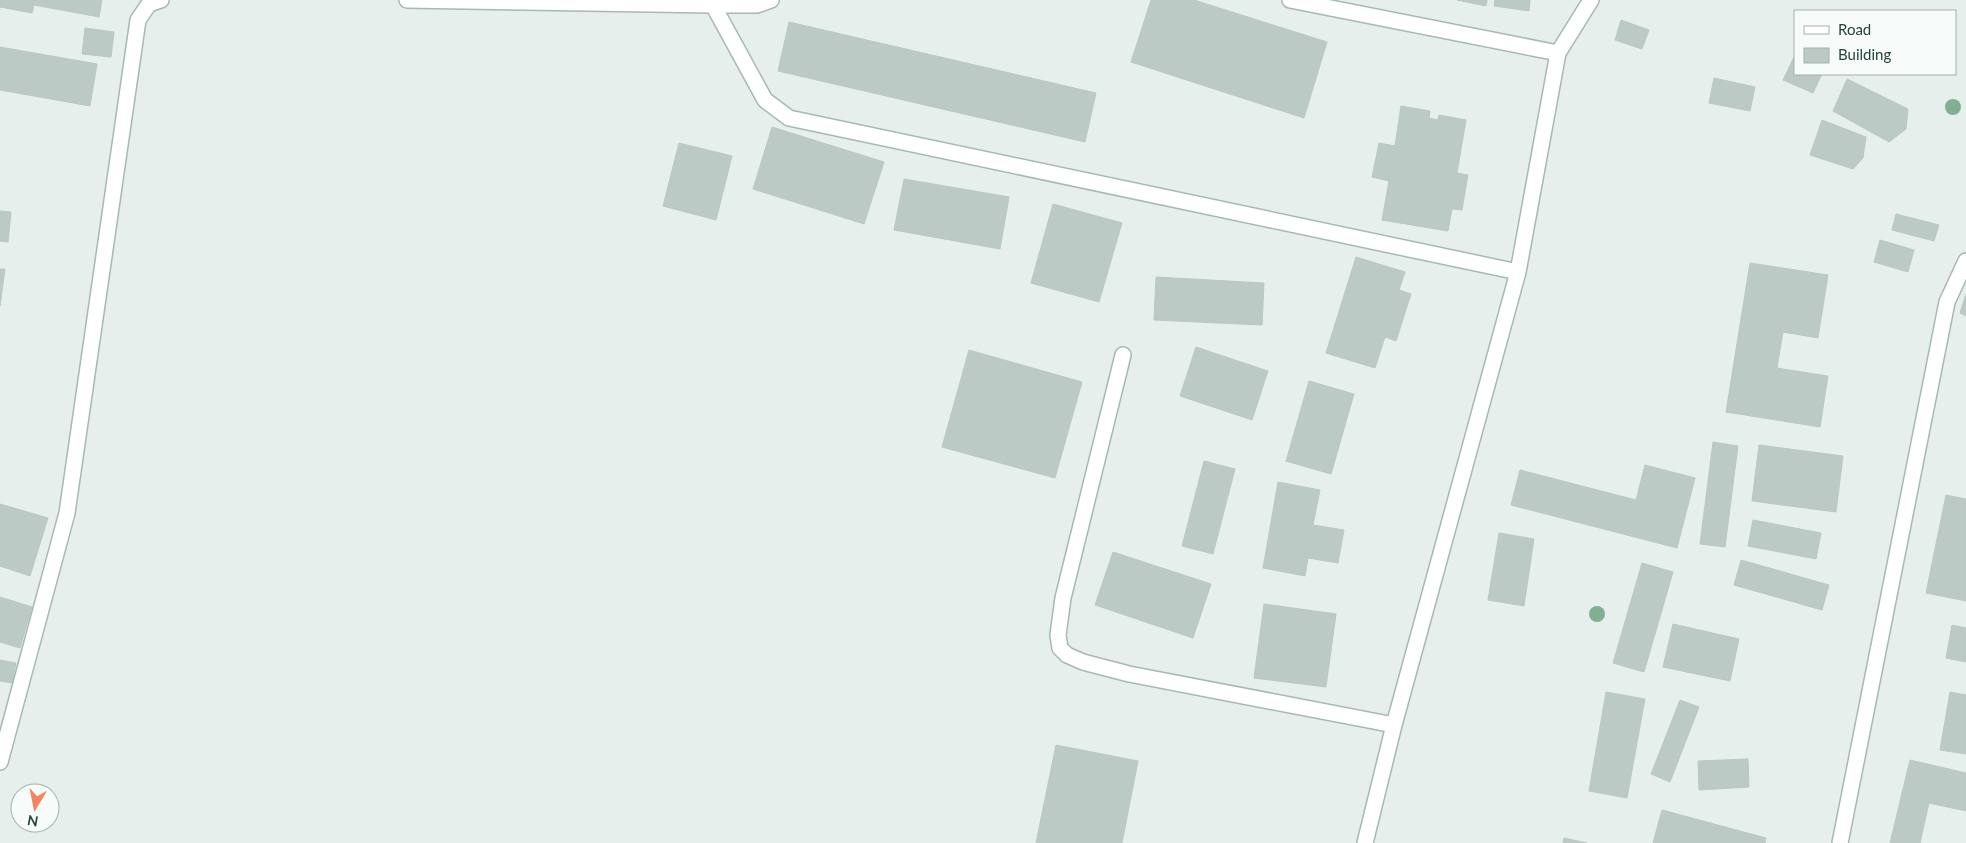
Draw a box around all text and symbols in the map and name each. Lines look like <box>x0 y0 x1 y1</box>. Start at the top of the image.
legend <box>1794 10 1956 75</box>
text: Road <box>1838 20 1871 38</box>
text: Building <box>1838 45 1891 63</box>
north arrow <box>10 783 60 833</box>
text: N <box>26 812 39 831</box>

